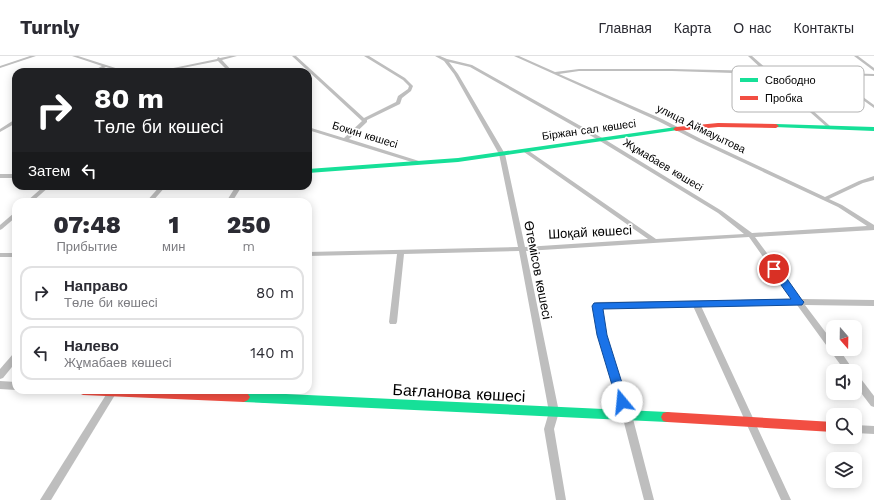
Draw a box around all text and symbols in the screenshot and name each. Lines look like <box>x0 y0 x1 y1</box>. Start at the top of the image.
text: Turnly <box>20 16 80 39</box>
text: Главная <box>599 20 652 36</box>
text: Карта <box>674 20 711 36</box>
text: О нас <box>733 20 772 36</box>
text: Контакты <box>794 20 854 36</box>
legend <box>732 66 864 112</box>
text: Свободно <box>765 74 816 87</box>
text: 80 m <box>94 82 164 115</box>
icon: right <box>28 84 80 136</box>
text: Пробка <box>765 92 803 105</box>
street label: улица Аймауытова <box>654 102 748 157</box>
text: Төле би көшесі <box>94 116 224 137</box>
street label: Біржан сал көшесі <box>541 117 637 143</box>
street label: Бокин көшесі <box>331 119 399 151</box>
street label: Жұмабаев көшесі <box>621 136 705 194</box>
icon: left <box>78 160 100 182</box>
text: Затем <box>28 162 70 180</box>
text: 07:48 <box>53 211 121 239</box>
text: 1 <box>168 211 179 239</box>
text: 250 <box>227 211 271 239</box>
street label: Өтемісов көшесі <box>521 219 555 321</box>
street label: Шоқай көшесі <box>548 222 632 242</box>
text: Прибытие <box>57 239 118 254</box>
text: мин <box>162 239 185 254</box>
text: m <box>243 239 255 254</box>
pin <box>757 252 791 286</box>
icon: arrive <box>763 258 785 280</box>
text: Направо <box>64 277 128 295</box>
icon: right <box>30 282 52 304</box>
text: 80 m <box>256 284 294 302</box>
text: Төле би көшесі <box>64 295 158 310</box>
north arrow <box>826 320 862 356</box>
map controls <box>826 320 862 488</box>
text: Налево <box>64 337 119 355</box>
icon: left <box>30 342 52 364</box>
text: 140 m <box>250 344 294 362</box>
text: Жұмабаев көшесі <box>64 355 172 370</box>
button: sound <box>826 364 862 400</box>
street label: Бағланова көшесі <box>392 380 526 406</box>
position arrow <box>601 381 643 423</box>
button: search <box>826 408 862 444</box>
button: layers <box>826 452 862 488</box>

